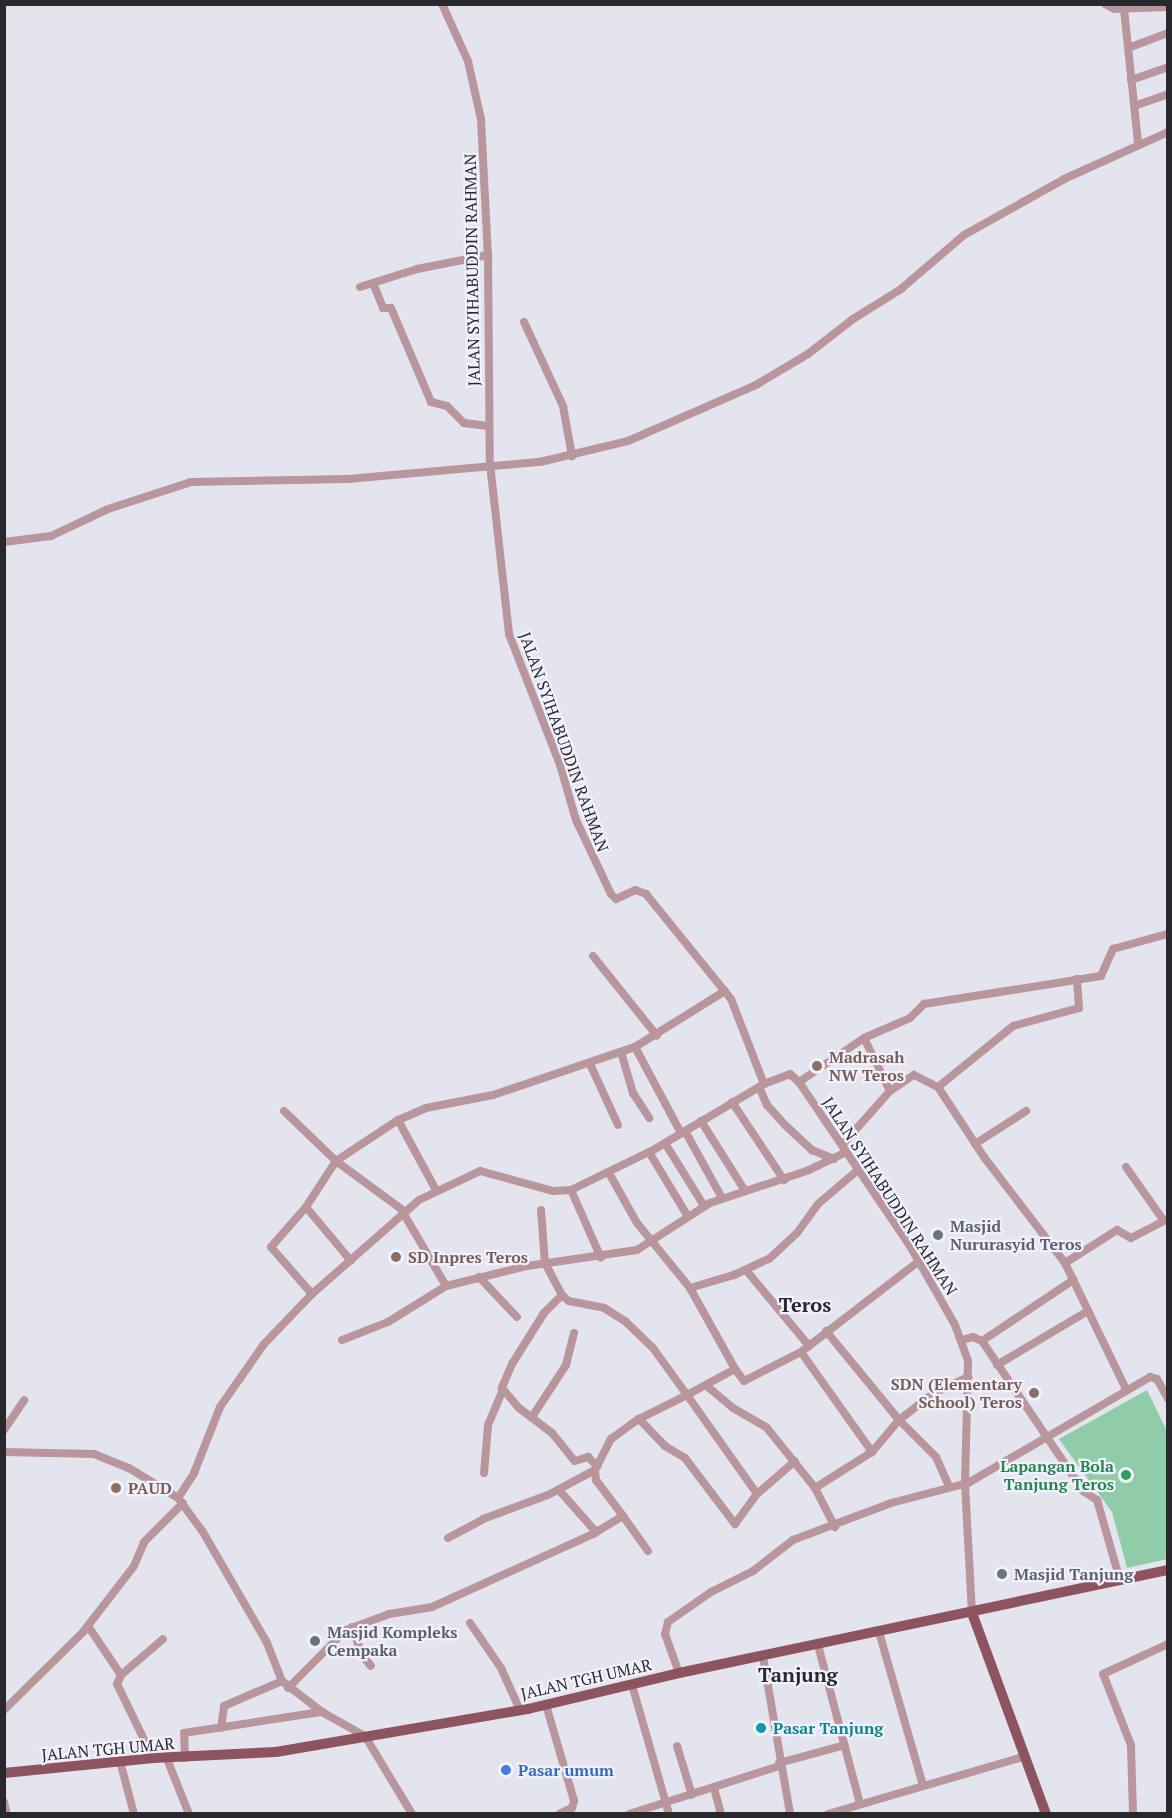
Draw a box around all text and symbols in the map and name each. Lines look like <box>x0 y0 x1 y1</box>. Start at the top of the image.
street label: JALAN SYIHABUDDIN RAHMAN <box>460 154 484 386</box>
street label: JALAN SYIHABUDDIN RAHMAN <box>515 629 613 855</box>
place label: Madrasah NW Teros <box>829 1047 905 1085</box>
marker: Madrasah NW Teros <box>810 1059 824 1073</box>
street label: JALAN SYIHABUDDIN RAHMAN <box>819 1093 961 1299</box>
place label: Masjid Nururasyid Teros <box>950 1216 1082 1254</box>
marker: Masjid Nururasyid Teros <box>931 1228 945 1242</box>
place label: SD Inpres Teros <box>408 1247 528 1267</box>
marker: SD Inpres Teros <box>389 1250 403 1264</box>
district label: Teros <box>779 1292 831 1316</box>
place label: SDN (Elementary School) Teros <box>891 1374 1022 1412</box>
marker: SDN (Elementary School) Teros <box>1027 1386 1041 1400</box>
place label: Lapangan Bola Tanjung Teros <box>1000 1456 1114 1494</box>
marker: Lapangan Bola Tanjung Teros <box>1119 1468 1133 1482</box>
place label: PAUD <box>128 1478 172 1498</box>
marker: PAUD <box>109 1481 123 1495</box>
place label: Masjid Tanjung <box>1014 1564 1133 1584</box>
marker: Masjid Tanjung <box>995 1567 1009 1581</box>
place label: Masjid Kompleks Cempaka <box>327 1622 458 1660</box>
marker: Masjid Kompleks Cempaka <box>308 1634 322 1648</box>
street label: JALAN TGH UMAR <box>519 1655 653 1703</box>
district label: Tanjung <box>758 1662 838 1686</box>
place label: Pasar Tanjung <box>773 1718 883 1738</box>
marker: Pasar Tanjung <box>754 1721 768 1735</box>
street label: JALAN TGH UMAR <box>41 1734 175 1764</box>
place label: Pasar umum <box>518 1760 614 1780</box>
marker: Pasar umum <box>499 1763 513 1777</box>

